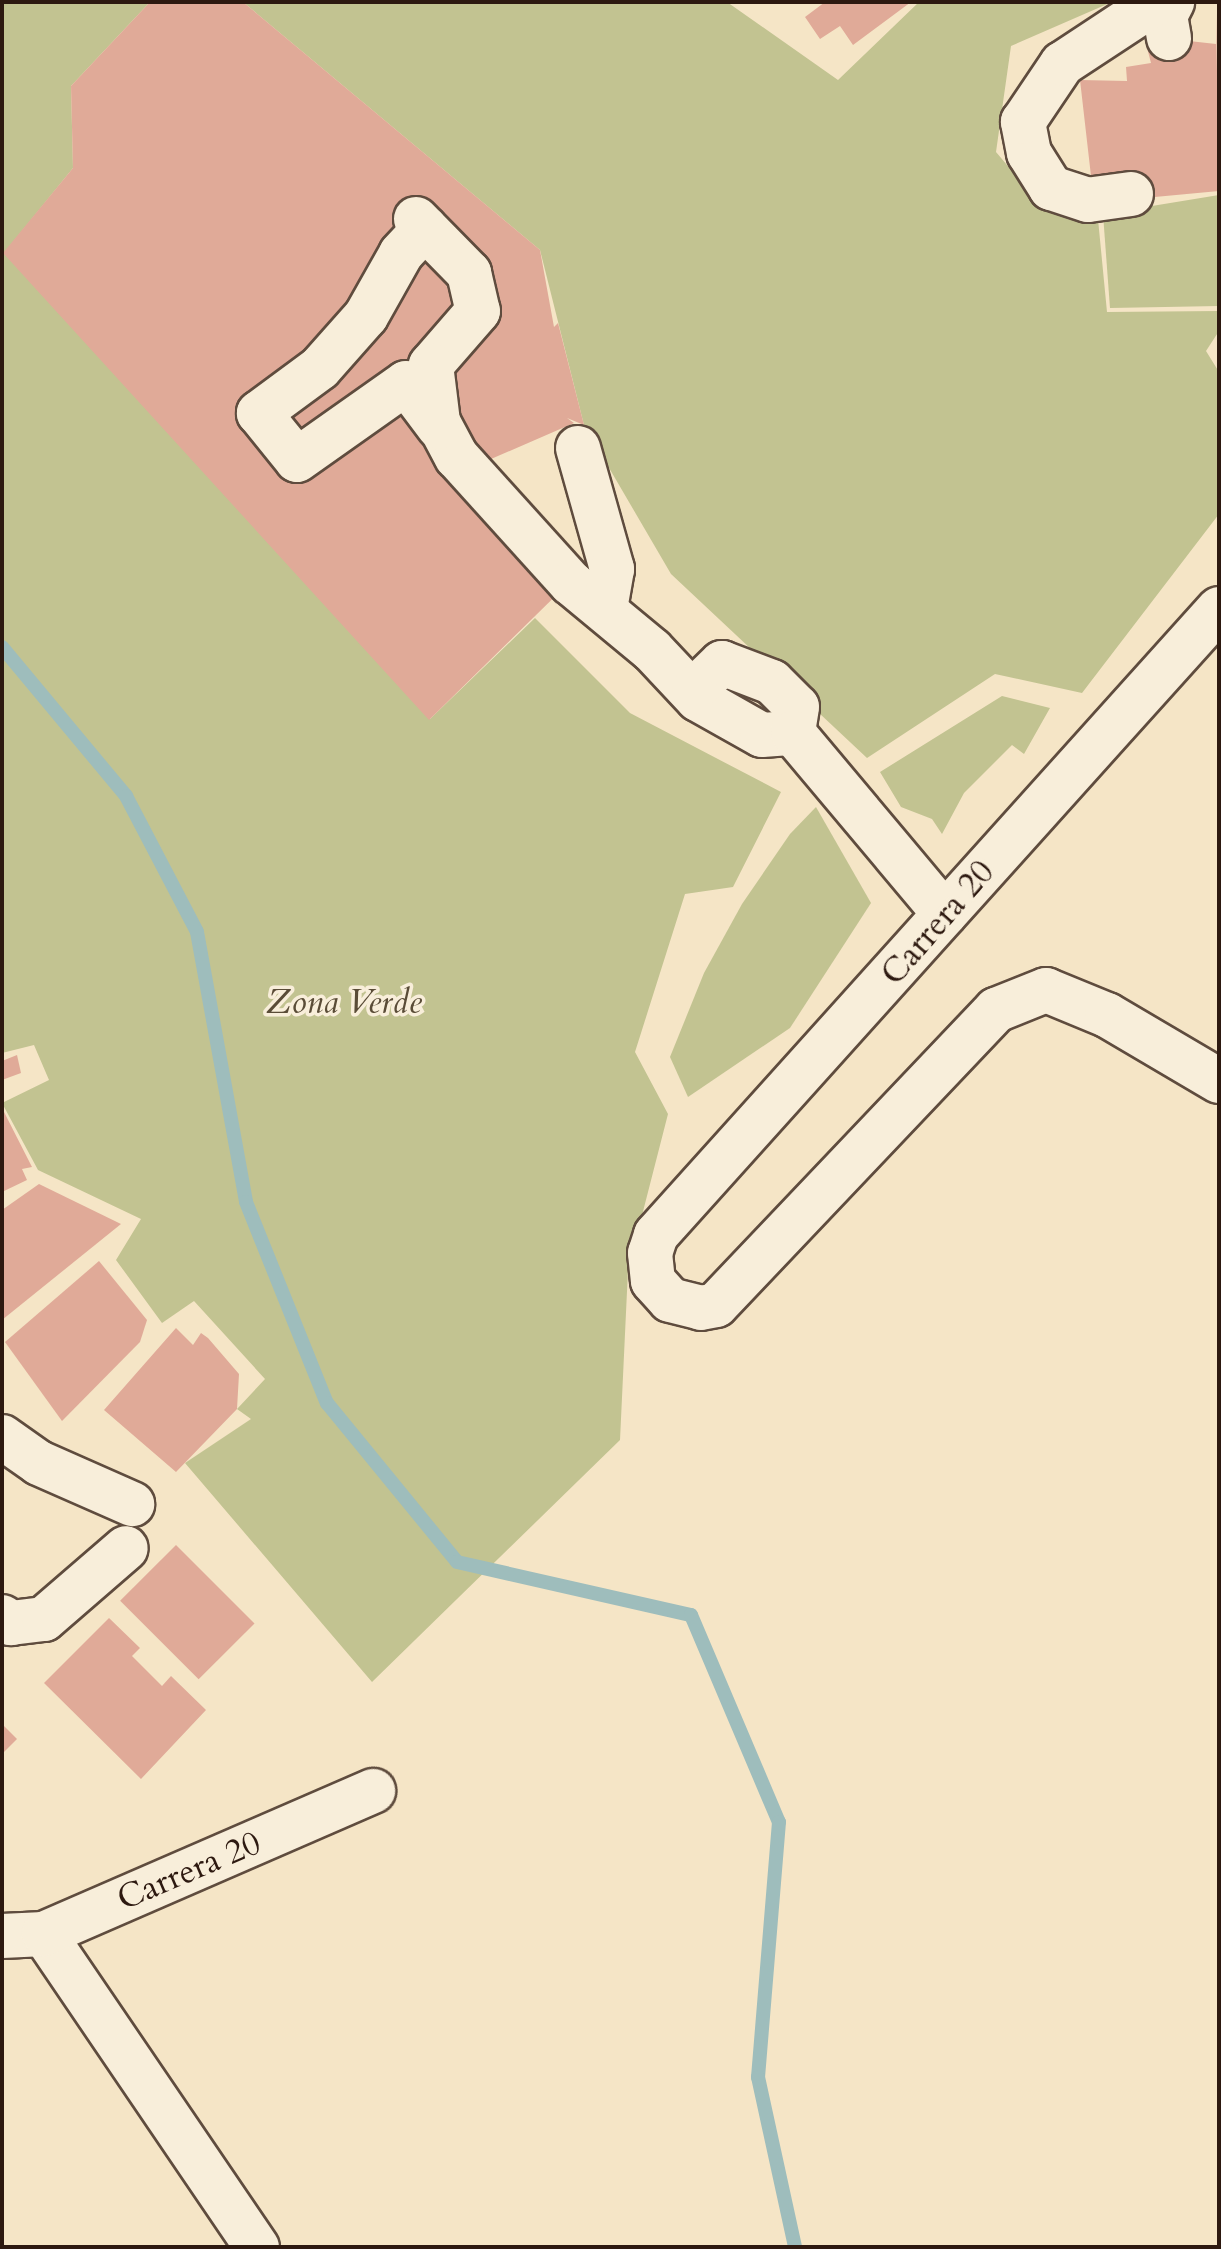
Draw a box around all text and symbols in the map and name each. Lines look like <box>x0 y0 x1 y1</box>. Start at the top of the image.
street label: Carrera 20 <box>873 852 1003 994</box>
park label: Zona Verde <box>266 983 422 1023</box>
street label: Carrera 20 <box>111 1823 267 1919</box>

